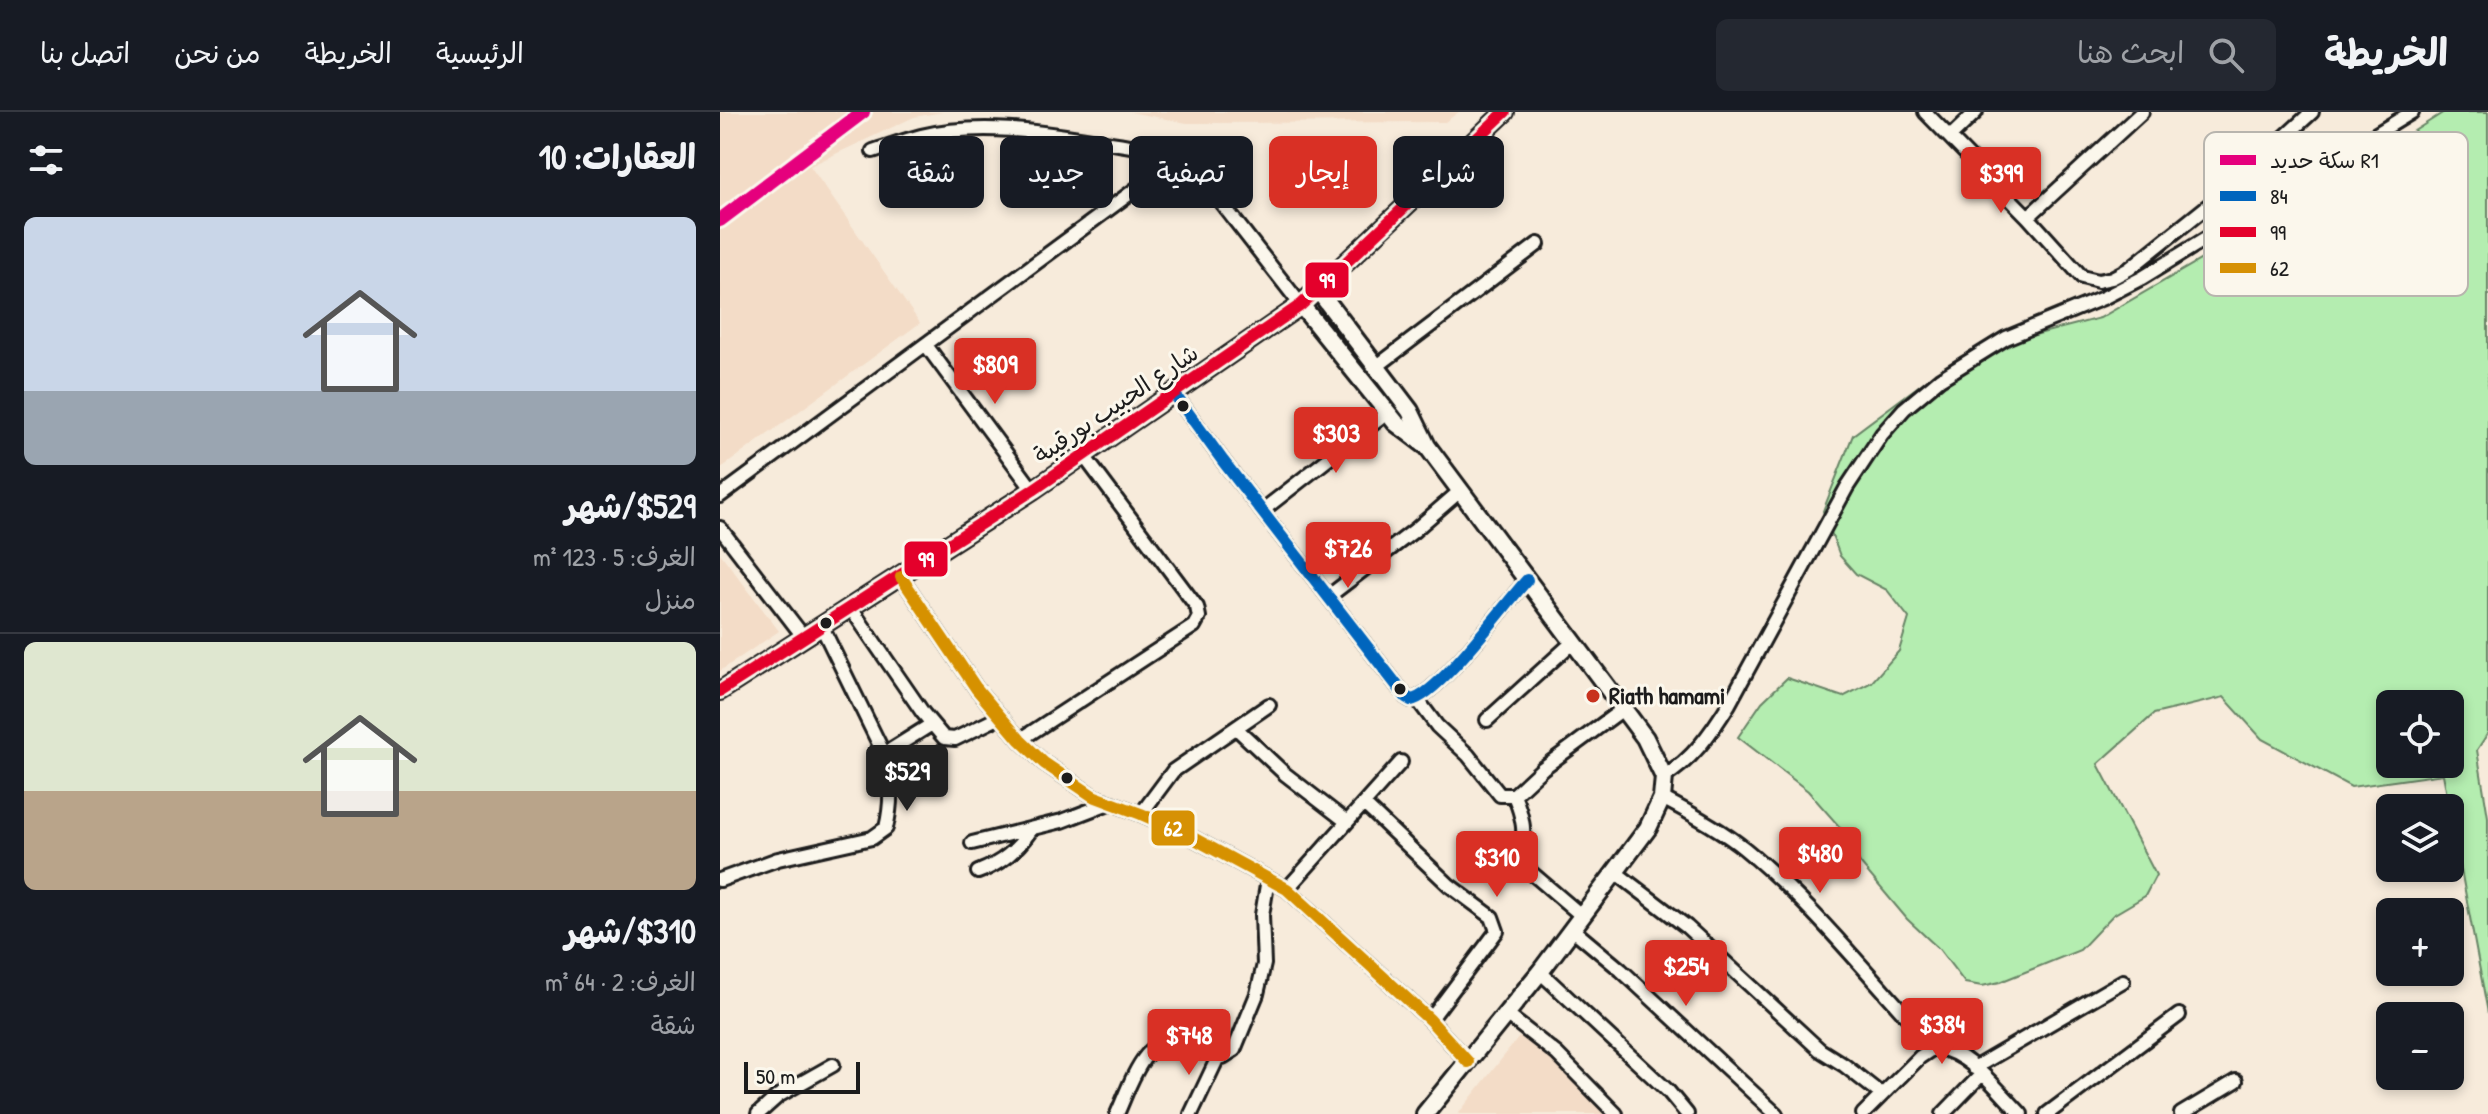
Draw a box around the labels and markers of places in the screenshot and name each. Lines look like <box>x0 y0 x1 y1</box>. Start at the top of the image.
pin: $399 <box>1954 147 2048 215</box>
pin: $809 <box>948 338 1042 406</box>
unlabelled marker <box>1175 398 1191 414</box>
pin: $303 <box>1289 407 1383 475</box>
pin: $726 <box>1301 522 1395 590</box>
unlabelled marker <box>818 615 834 631</box>
place label: Riath hamami <box>1609 679 1725 711</box>
unlabelled marker <box>1392 681 1408 697</box>
marker: Riath hamami <box>1584 687 1602 705</box>
pin: $529 <box>860 745 954 813</box>
unlabelled marker <box>1059 770 1075 786</box>
pin: $480 <box>1773 827 1867 895</box>
pin: $310 <box>1450 831 1544 899</box>
pin: $254 <box>1639 940 1733 1008</box>
pin: $384 <box>1895 998 1989 1066</box>
pin: $748 <box>1142 1009 1236 1077</box>

